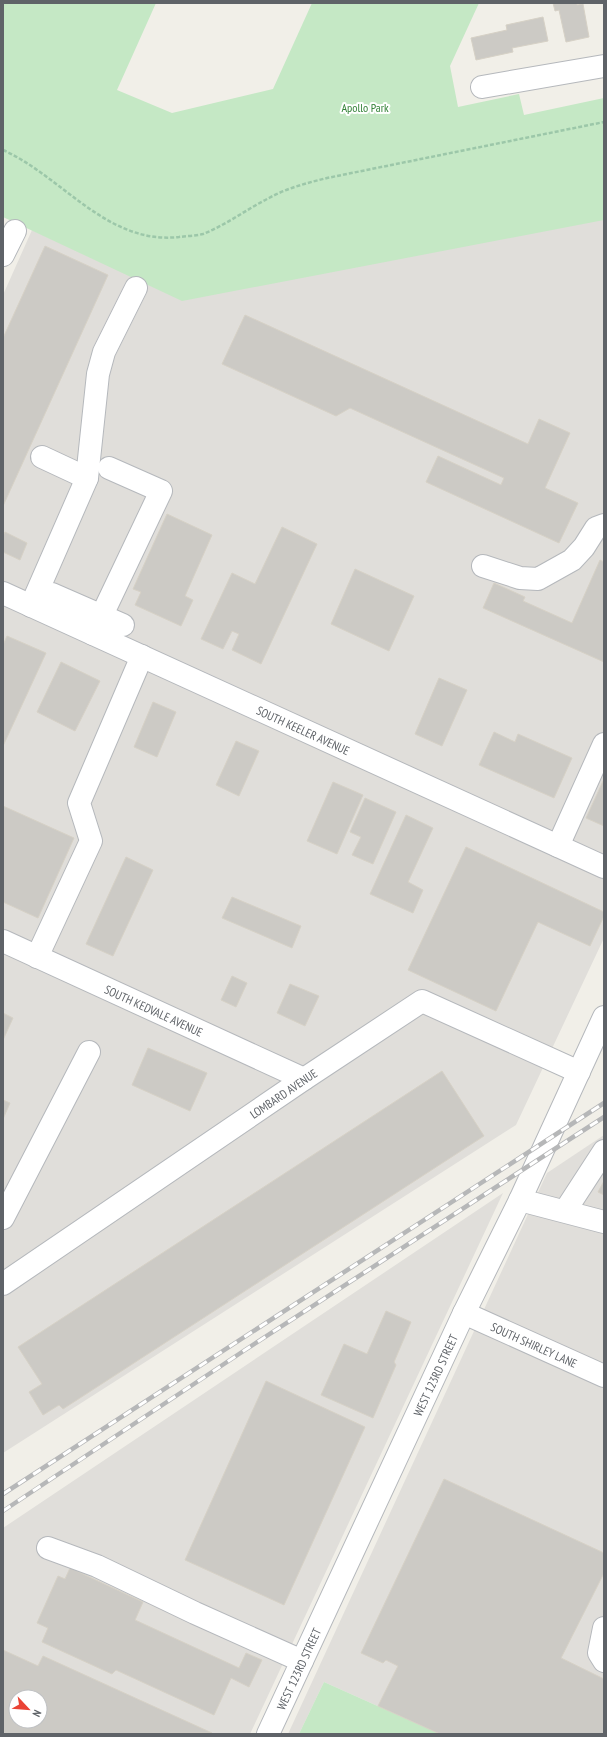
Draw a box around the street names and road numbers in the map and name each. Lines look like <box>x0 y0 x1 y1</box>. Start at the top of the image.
street label: SOUTH KEELER AVENUE <box>254 702 352 758</box>
street label: SOUTH KEDVALE AVENUE <box>102 981 205 1039</box>
street label: LOMBARD AVENUE <box>247 1065 320 1121</box>
street label: SOUTH SHIRLEY LANE <box>489 1319 580 1370</box>
street label: WEST 123RD STREET <box>410 1331 461 1418</box>
street label: WEST 123RD STREET <box>273 1625 324 1712</box>

